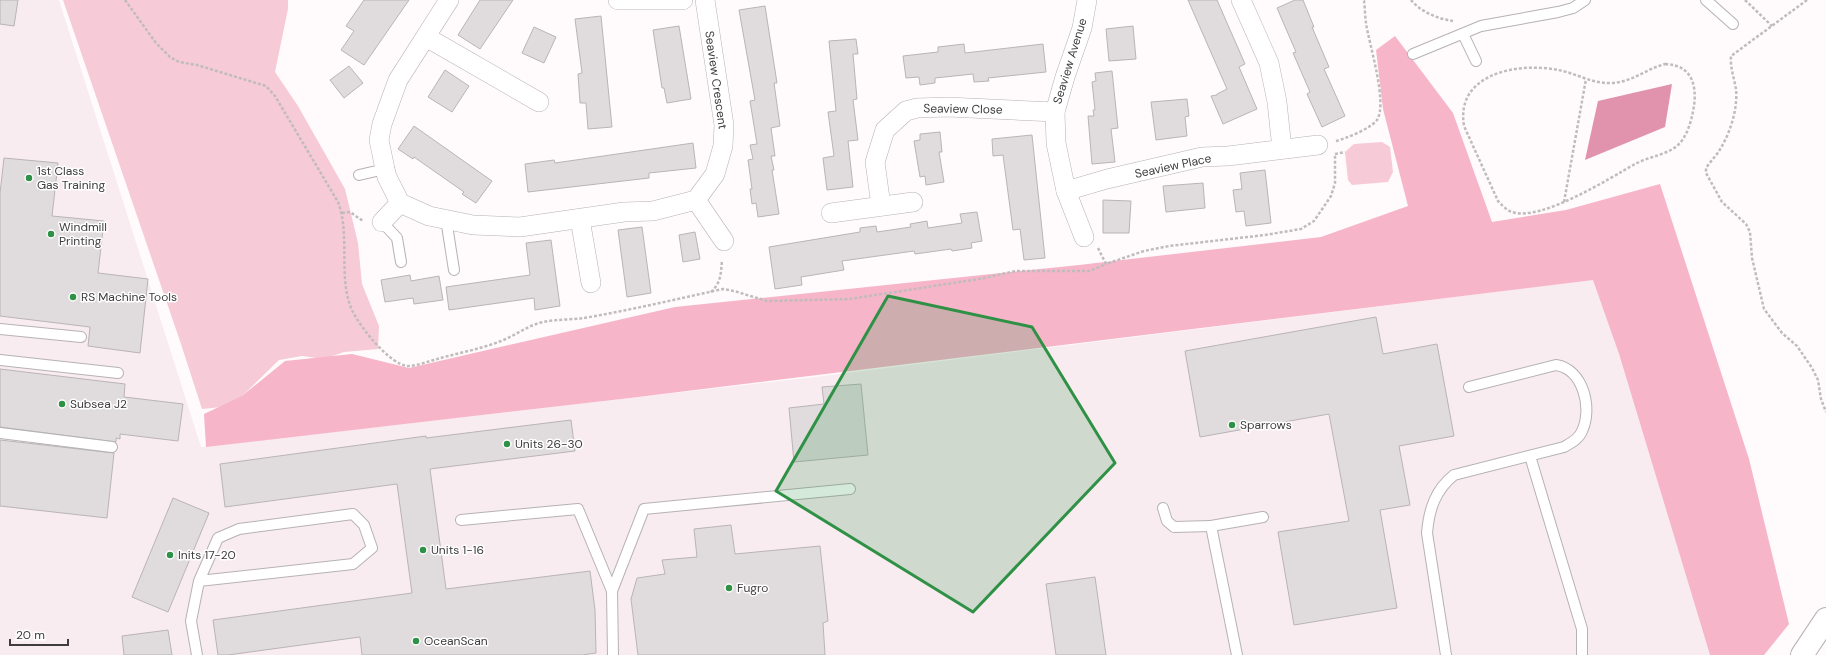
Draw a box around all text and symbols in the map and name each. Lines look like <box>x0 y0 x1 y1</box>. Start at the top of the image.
street label: Seaview Avenue <box>1049 16 1091 106</box>
street label: Seaview Crescent <box>701 30 731 130</box>
street label: Seaview Close <box>923 100 1003 118</box>
street label: Seaview Place <box>1133 150 1213 182</box>
place label: 1st Class Gas Training <box>37 163 105 193</box>
marker: 1st Class Gas Training <box>24 173 34 183</box>
place label: Windmill Printing <box>59 219 107 249</box>
marker: Windmill Printing <box>46 229 56 239</box>
place label: RS Machine Tools <box>81 289 177 305</box>
marker: RS Machine Tools <box>68 292 78 302</box>
place label: Subsea J2 <box>70 396 127 412</box>
marker: Subsea J2 <box>57 399 67 409</box>
place label: Sparrows <box>1240 417 1292 433</box>
marker: Sparrows <box>1227 420 1237 430</box>
place label: Units 26-30 <box>515 436 583 452</box>
marker: Units 26-30 <box>502 439 512 449</box>
place label: Units 1-16 <box>431 542 484 558</box>
marker: Units 1-16 <box>418 545 428 555</box>
place label: Inits 17-20 <box>178 547 236 563</box>
marker: Inits 17-20 <box>165 550 175 560</box>
place label: Fugro <box>737 580 768 596</box>
marker: Fugro <box>724 583 734 593</box>
scale bar <box>10 621 68 647</box>
text: 20 m <box>16 627 45 643</box>
place label: OceanScan <box>424 633 488 649</box>
marker: OceanScan <box>411 636 421 646</box>

